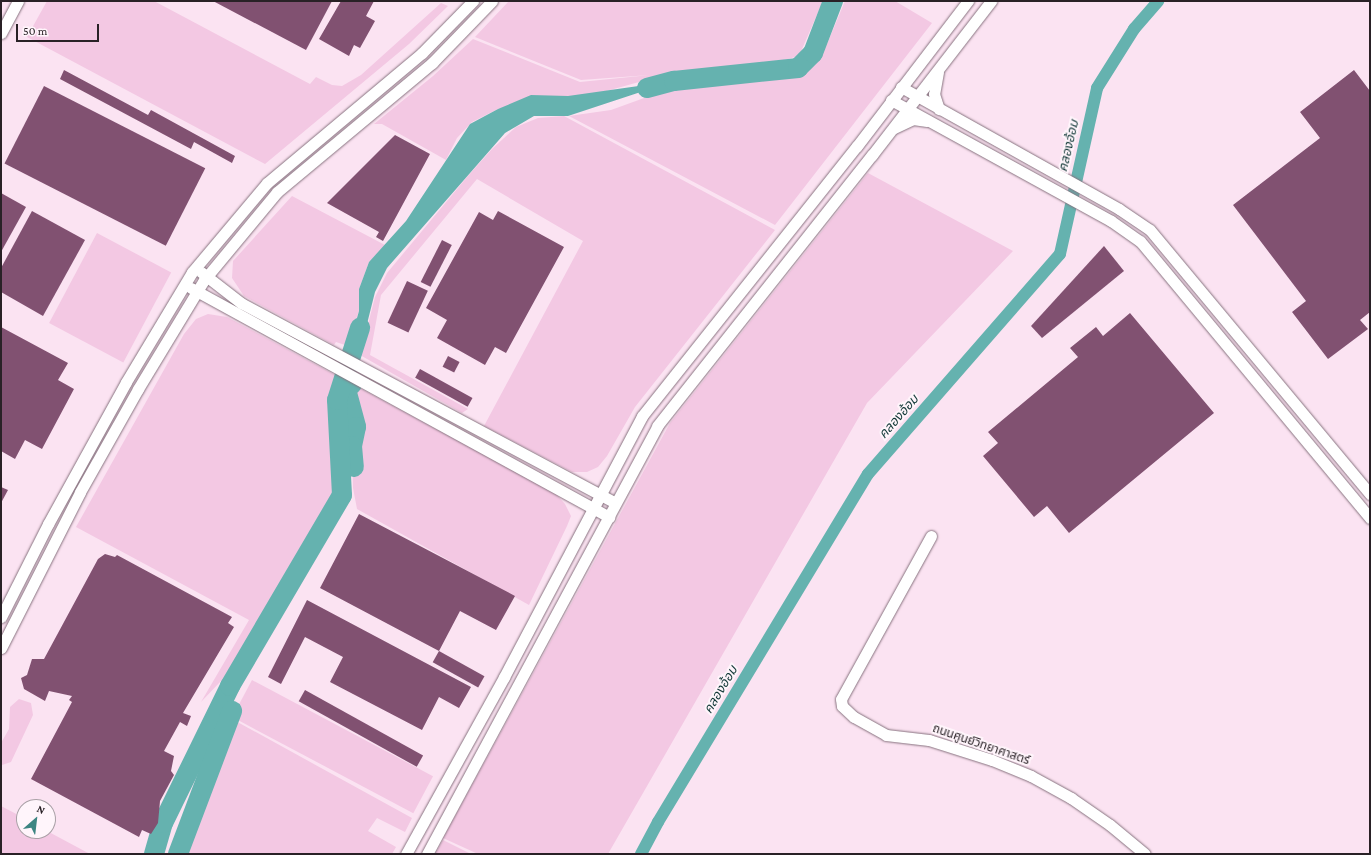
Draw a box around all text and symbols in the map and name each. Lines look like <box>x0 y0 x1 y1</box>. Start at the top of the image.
scale bar <box>18 16 101 42</box>
text: 50 m <box>23 24 47 38</box>
water label: คลองอ้อม <box>1055 119 1083 173</box>
water label: คลองอ้อม <box>876 392 922 442</box>
water label: คลองอ้อม <box>701 663 741 717</box>
street label: ถนนศูนย์วิทยาศาสตร์ <box>930 722 1032 768</box>
north arrow <box>16 799 56 839</box>
text: N <box>35 802 47 816</box>

